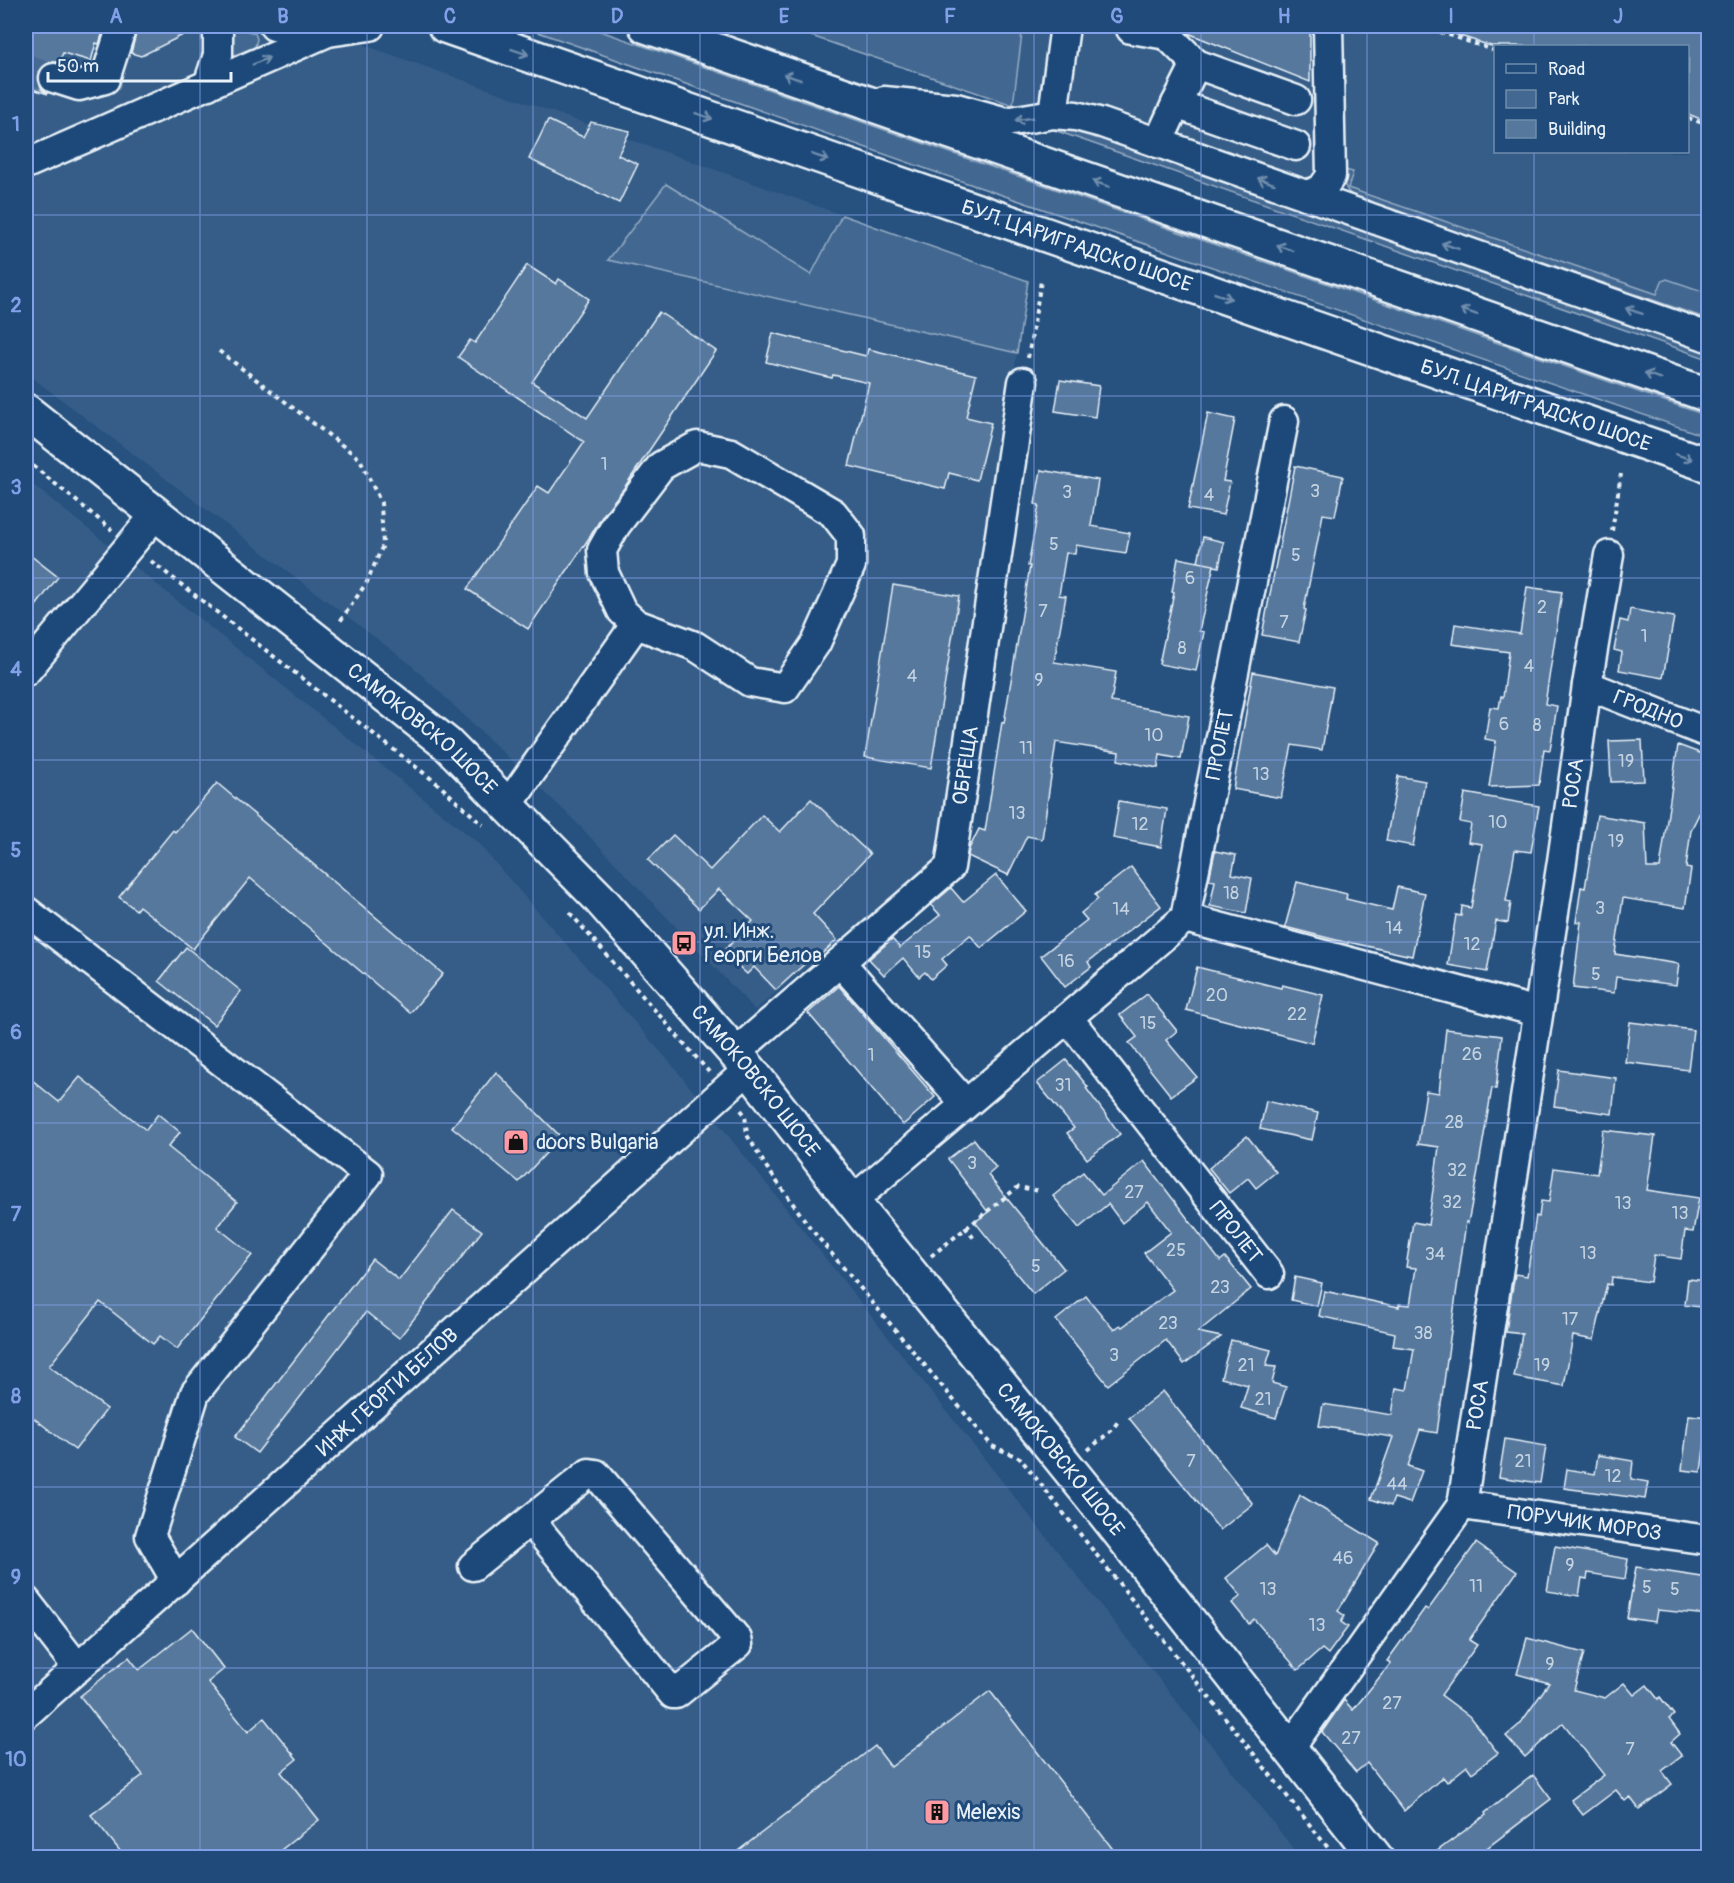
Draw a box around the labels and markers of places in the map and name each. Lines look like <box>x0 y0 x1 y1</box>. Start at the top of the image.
place label: ул. Инж. Георги Белов <box>703 918 822 969</box>
bus stop icon: ул. Инж. Георги Белов <box>669 928 699 958</box>
shop icon: doors Bulgaria <box>501 1127 531 1157</box>
place label: doors Bulgaria <box>536 1129 659 1156</box>
building icon: Мelexis <box>922 1797 952 1827</box>
place label: Мelexis <box>956 1799 1021 1826</box>

